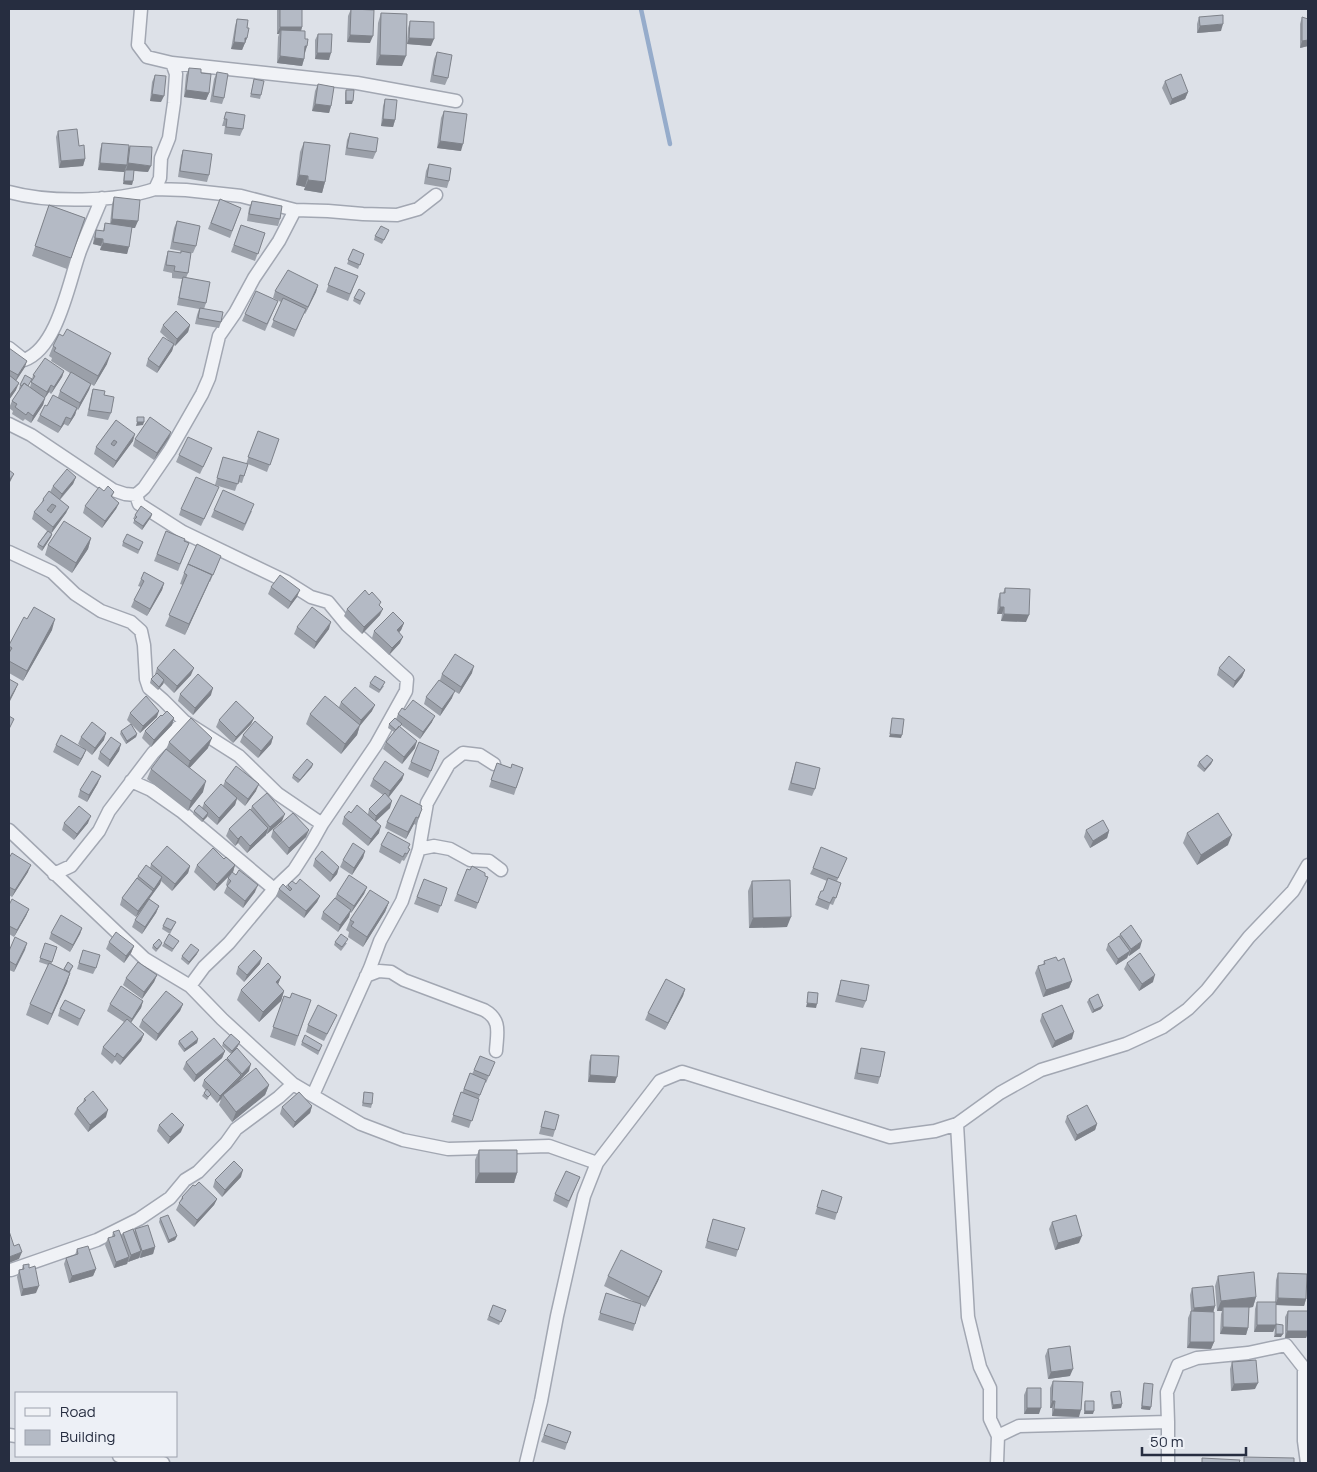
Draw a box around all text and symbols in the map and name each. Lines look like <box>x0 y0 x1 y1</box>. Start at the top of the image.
legend <box>15 1392 178 1457</box>
text: Road <box>60 1401 96 1422</box>
scale bar <box>1142 1424 1246 1456</box>
text: Building <box>60 1426 115 1447</box>
text: 50 m <box>1150 1431 1184 1452</box>

